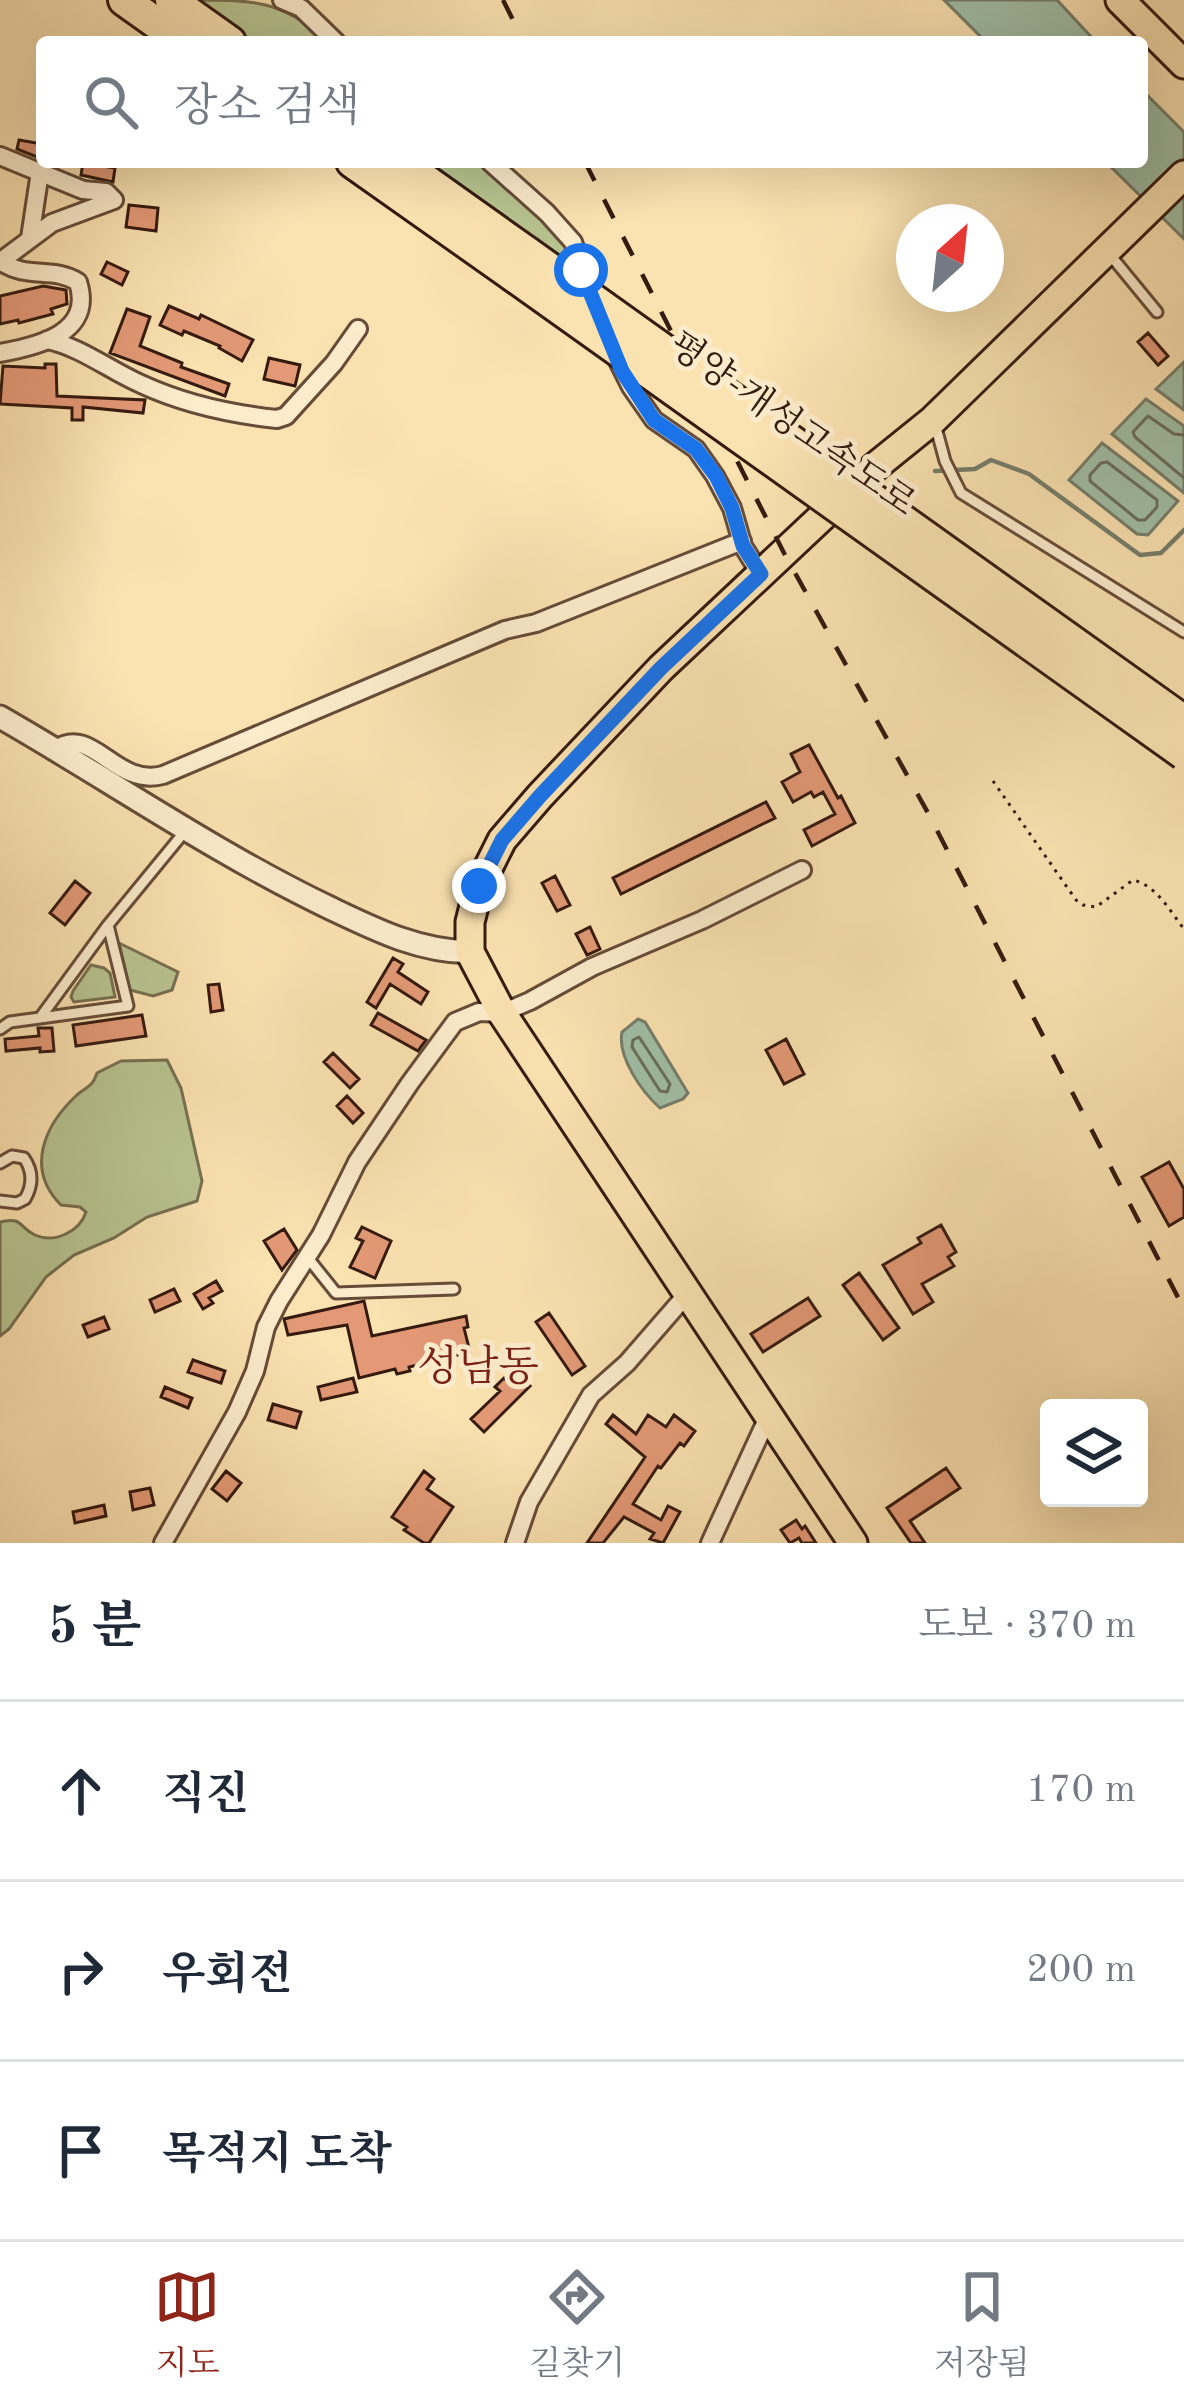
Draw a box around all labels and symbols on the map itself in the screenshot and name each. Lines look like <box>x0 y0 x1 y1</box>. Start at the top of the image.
north arrow <box>896 204 1004 312</box>
route start <box>554 243 608 297</box>
street label: 평양-개성고속도로 <box>661 324 923 524</box>
route end <box>452 859 506 913</box>
district label: 성남동 <box>417 1344 539 1390</box>

